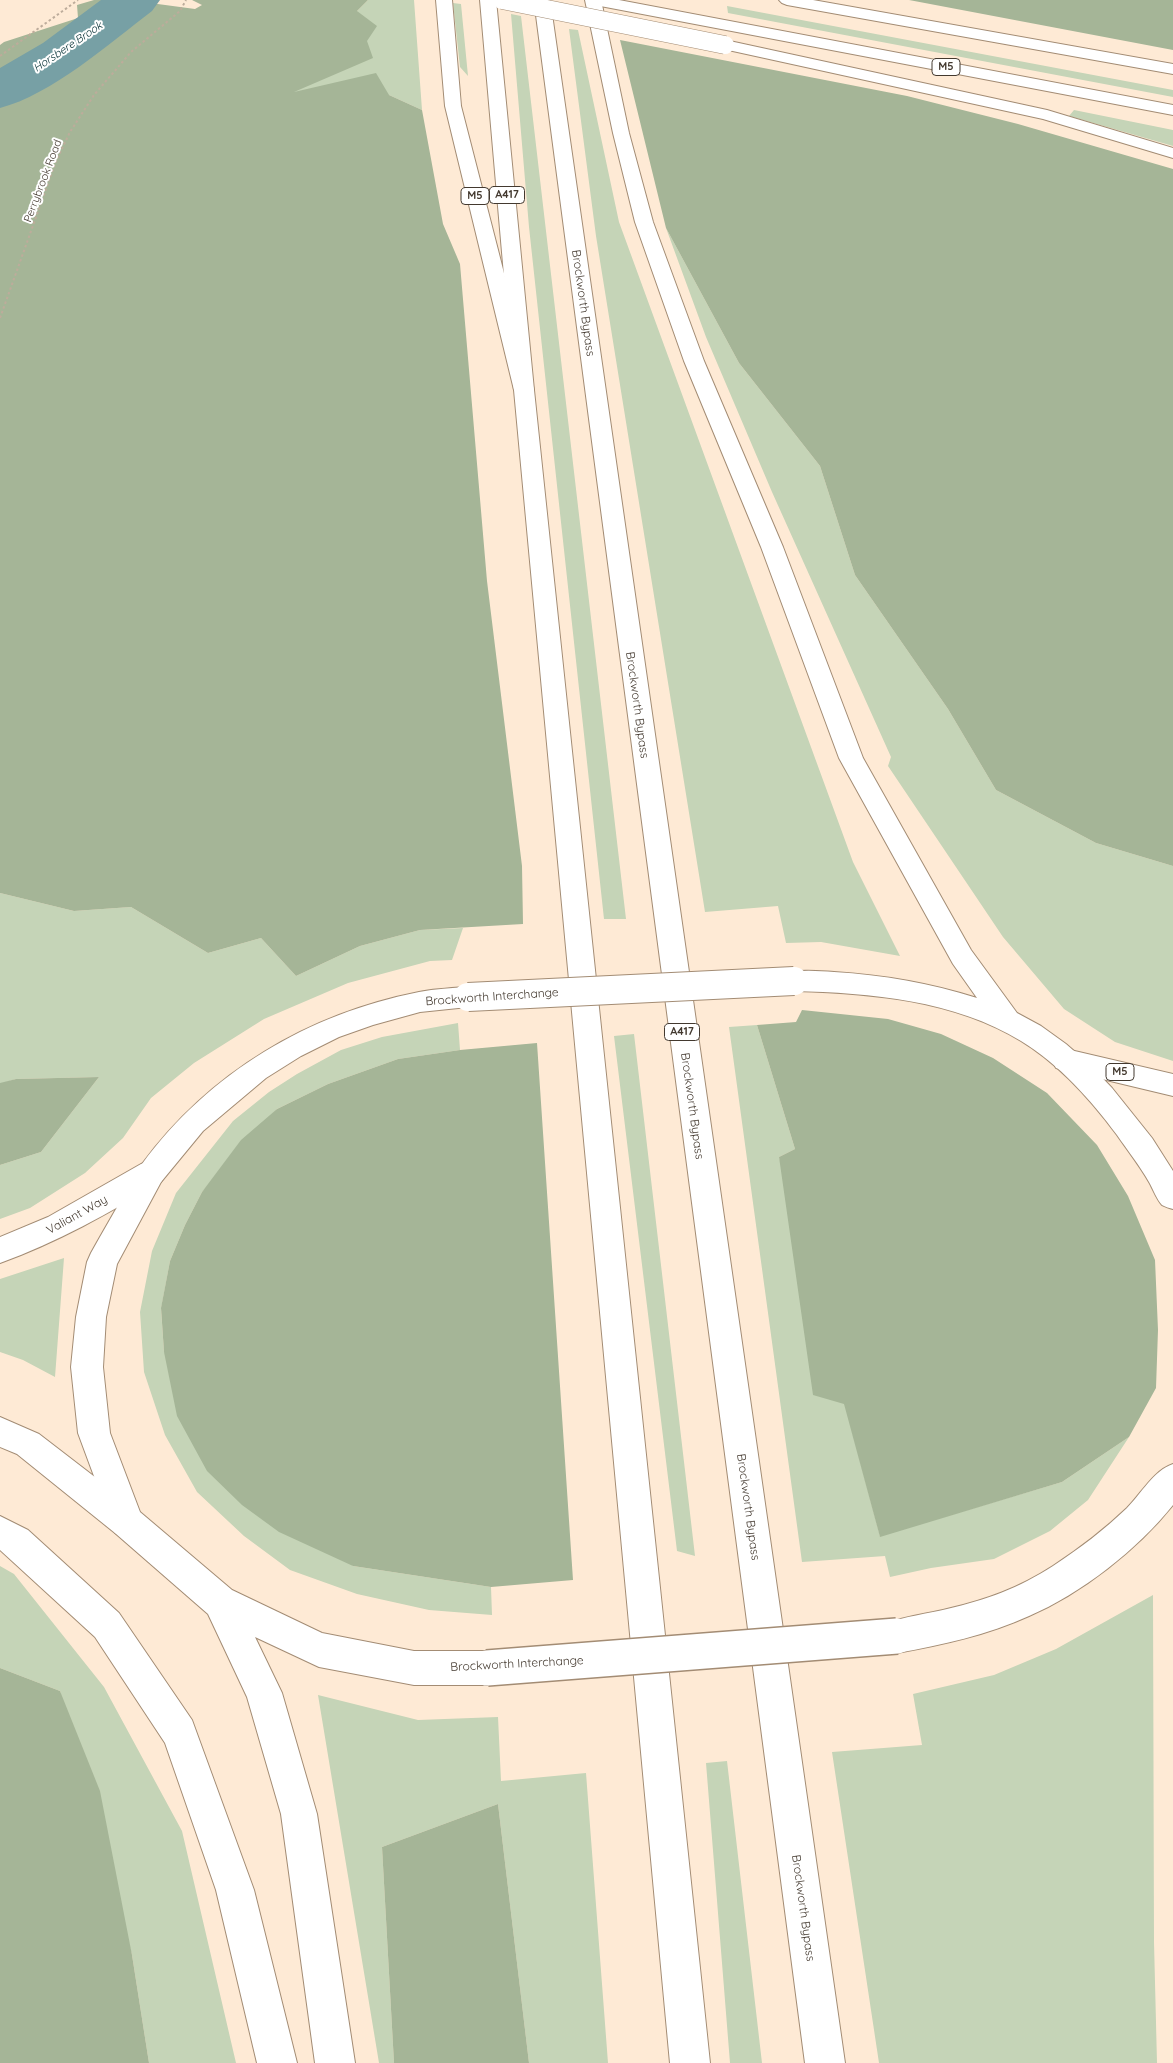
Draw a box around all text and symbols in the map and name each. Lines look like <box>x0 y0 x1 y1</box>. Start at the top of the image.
water label: Horsbere Brook <box>31 19 105 75</box>
road number: M5 <box>932 58 960 76</box>
street label: Perrybrook Road <box>21 138 65 224</box>
road number: A417 <box>490 186 524 204</box>
road number: M5 <box>461 188 489 205</box>
street label: Brockworth Bypass <box>568 249 598 357</box>
street label: Brockworth Bypass <box>622 651 652 759</box>
street label: Brockworth Interchange <box>425 985 559 1009</box>
road number: A417 <box>664 1024 700 1040</box>
street label: Brockworth Bypass <box>677 1052 707 1160</box>
road number: M5 <box>1106 1064 1134 1080</box>
street label: Valiant Way <box>44 1192 110 1238</box>
street label: Brockworth Bypass <box>733 1453 763 1561</box>
street label: Brockworth Interchange <box>450 1653 584 1675</box>
street label: Brockworth Bypass <box>788 1854 818 1962</box>

